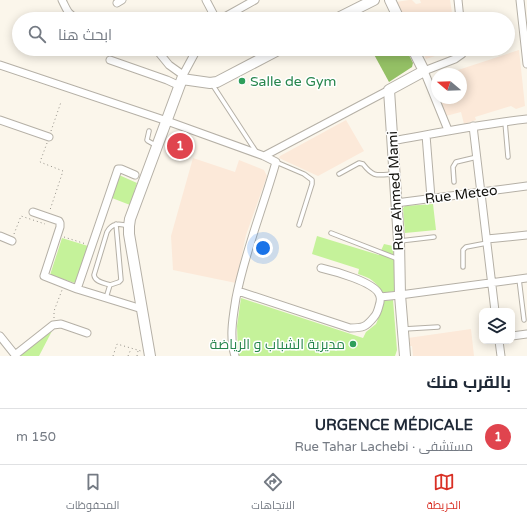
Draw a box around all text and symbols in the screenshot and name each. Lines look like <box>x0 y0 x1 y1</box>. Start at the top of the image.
search box <box>12 12 515 56</box>
icon: search <box>26 23 48 45</box>
text: ابحث هنا <box>58 26 112 44</box>
north arrow <box>431 68 467 104</box>
place label: Salle de Gym <box>250 73 336 90</box>
marker: Salle de Gym <box>237 76 247 86</box>
pin: 1 <box>167 131 193 161</box>
street label: Rue Ahmed Mami <box>384 131 407 251</box>
street label: Rue Meteo <box>424 182 498 207</box>
your location <box>253 238 273 258</box>
map controls <box>479 308 515 344</box>
button: layers <box>479 308 515 344</box>
place label: مديرية الشباب و الرياضة <box>210 336 345 353</box>
marker: مديرية الشباب و الرياضة <box>348 339 358 349</box>
text: بالقرب منك <box>426 372 511 393</box>
text: URGENCE MÉDICALE <box>315 416 473 434</box>
text: 150 m <box>16 429 56 445</box>
text: 1 <box>494 429 502 445</box>
text: مستشفى · Rue Tahar Lachebi <box>294 439 473 455</box>
tab: المحفوظات <box>66 471 119 515</box>
tab: الاتجاهات <box>251 471 295 515</box>
tab: الخريطة <box>427 471 461 515</box>

